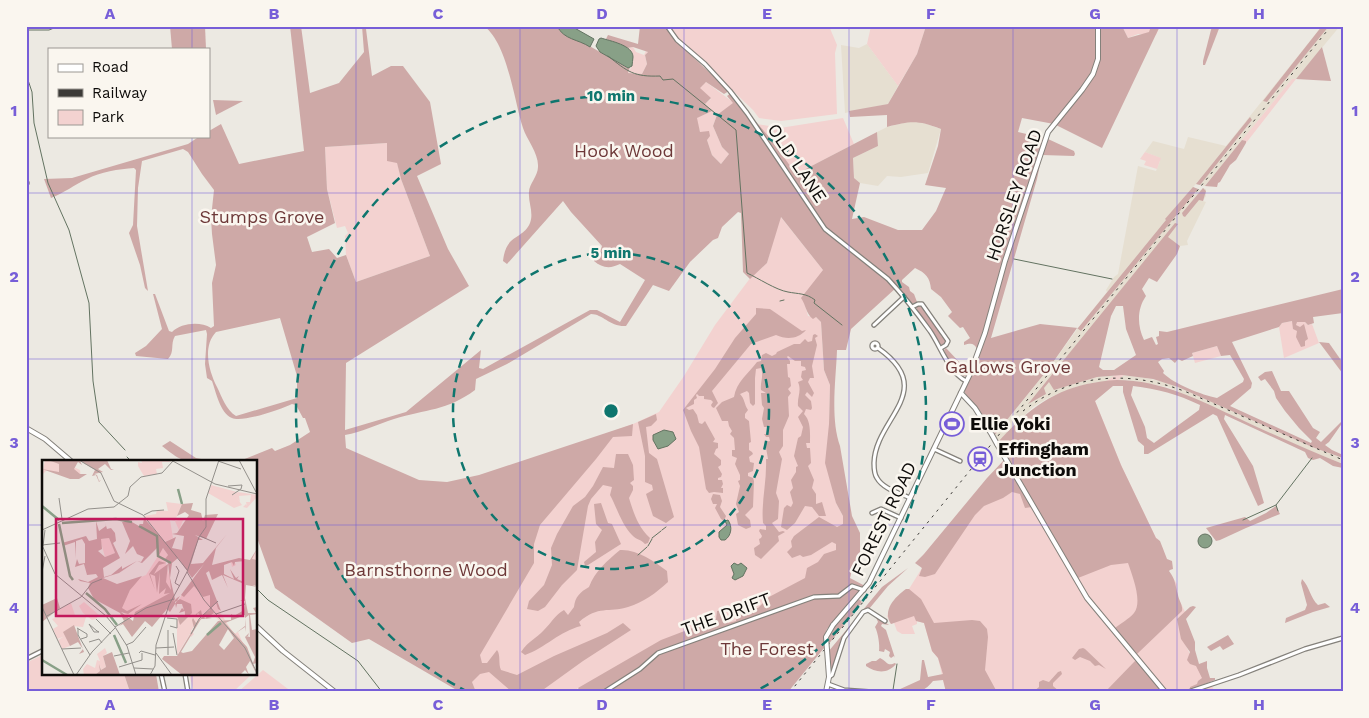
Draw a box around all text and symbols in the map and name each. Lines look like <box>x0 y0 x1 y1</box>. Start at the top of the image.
text: A <box>105 4 116 23</box>
text: B <box>269 4 280 23</box>
text: C <box>433 4 444 23</box>
text: D <box>596 4 608 23</box>
text: E <box>762 4 772 23</box>
text: F <box>926 4 936 23</box>
text: G <box>1089 4 1101 23</box>
text: H <box>1253 4 1265 23</box>
legend <box>48 48 210 138</box>
text: Road <box>92 58 129 76</box>
text: Railway <box>92 84 147 102</box>
text: 10 min <box>587 87 635 105</box>
text: 1 <box>11 101 17 120</box>
text: 1 <box>1352 101 1358 120</box>
text: Park <box>92 108 125 126</box>
street label: OLD LANE <box>763 119 831 206</box>
street label: HORSLEY ROAD <box>981 126 1046 263</box>
park label: Hook Wood <box>574 140 674 161</box>
park label: Stumps Grove <box>200 206 324 227</box>
text: 5 min <box>591 244 631 262</box>
text: 2 <box>9 267 19 286</box>
text: 2 <box>1350 267 1360 286</box>
park label: Gallows Grove <box>945 356 1071 377</box>
centre of rings <box>602 402 620 420</box>
sports icon: Ellie Yoki <box>939 411 965 437</box>
place label: Ellie Yoki <box>970 413 1051 434</box>
text: 3 <box>9 433 19 452</box>
text: 3 <box>1350 433 1360 452</box>
place label: Effingham Junction <box>998 438 1089 480</box>
station icon: Effingham Junction <box>967 446 993 472</box>
street label: FOREST ROAD <box>847 458 920 580</box>
inset map <box>42 460 258 676</box>
park label: Barnsthorne Wood <box>344 559 508 580</box>
street label: THE DRIFT <box>678 588 774 639</box>
text: 4 <box>9 598 19 617</box>
text: 4 <box>1350 598 1360 617</box>
park label: The Forest <box>720 638 814 659</box>
text: A <box>105 695 116 714</box>
text: B <box>269 695 280 714</box>
text: C <box>433 695 444 714</box>
text: D <box>596 695 608 714</box>
text: E <box>762 695 772 714</box>
text: F <box>926 695 936 714</box>
text: G <box>1089 695 1101 714</box>
text: H <box>1253 695 1265 714</box>

